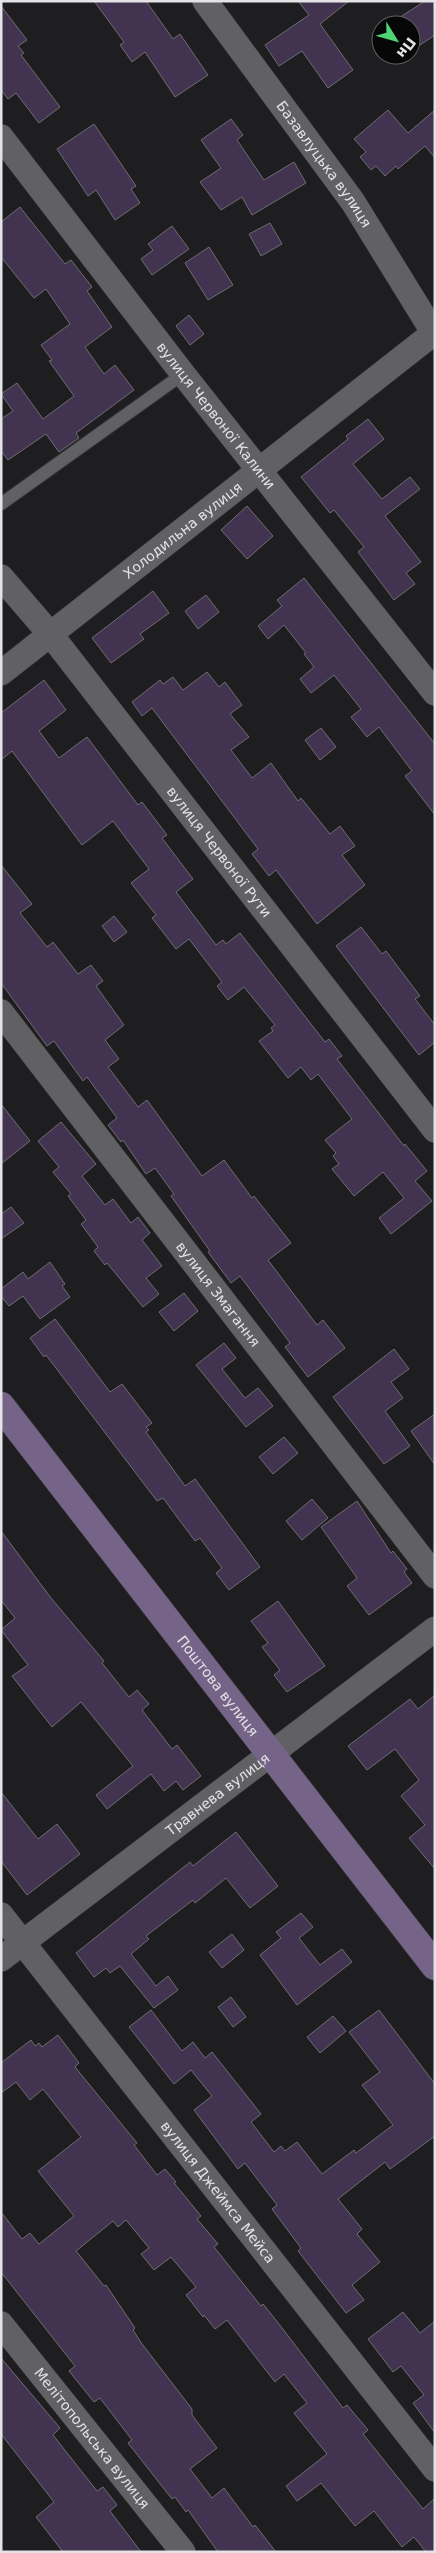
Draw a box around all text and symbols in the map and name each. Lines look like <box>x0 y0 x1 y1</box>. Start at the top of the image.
north arrow <box>371 15 421 65</box>
text: Пн <box>394 34 419 61</box>
street label: Базавлуцька вулиця <box>273 98 375 230</box>
street label: вулиця Червоної Калини <box>154 339 279 492</box>
street label: Холодильна вулиця <box>120 479 245 582</box>
street label: вулиця Червоної Рути <box>164 783 275 920</box>
street label: вулиця Змагання <box>173 1239 263 1350</box>
street label: Поштова вулиця <box>174 1632 262 1739</box>
street label: Травнева вулиця <box>162 1750 273 1839</box>
street label: вулиця Джеймса Мейса <box>158 2118 279 2266</box>
street label: Мелітопольська вулиця <box>31 2365 153 2512</box>

